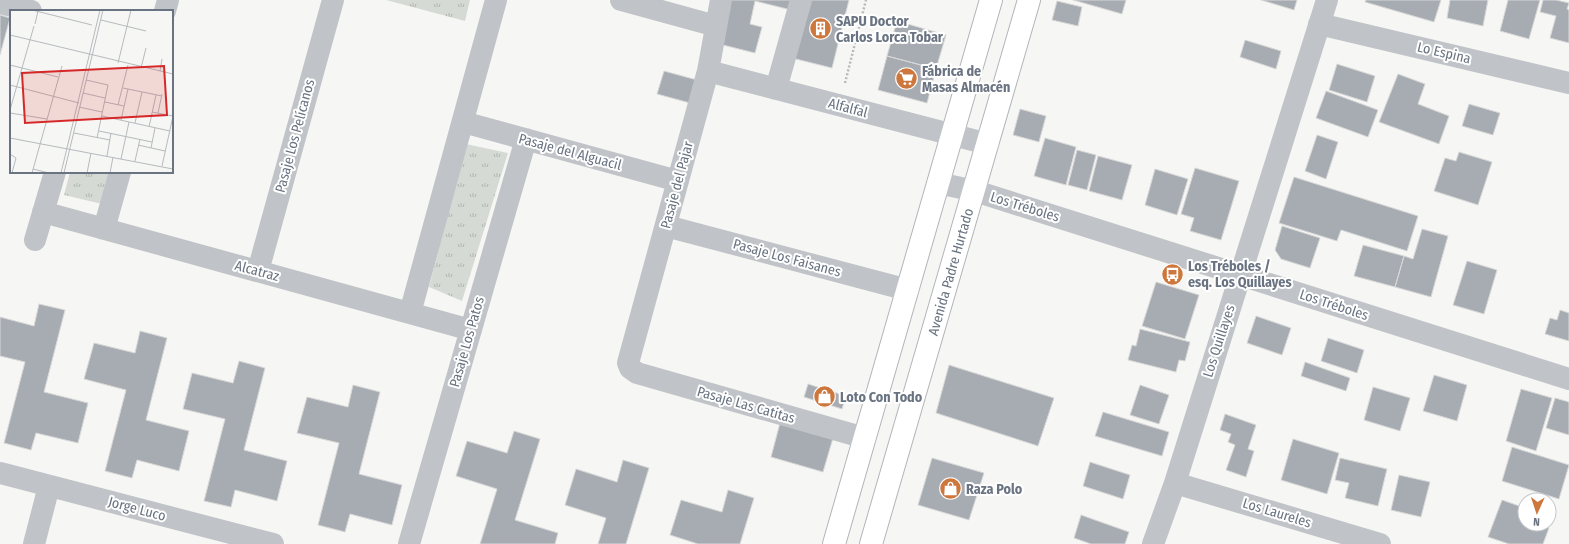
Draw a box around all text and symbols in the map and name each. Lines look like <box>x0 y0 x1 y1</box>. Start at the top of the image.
inset map <box>10 10 173 173</box>
place label: SAPU Doctor Carlos Lorca Tobar <box>836 13 944 46</box>
building icon: SAPU Doctor Carlos Lorca Tobar <box>808 16 834 42</box>
street label: Lo Espina <box>1416 39 1472 67</box>
place label: Fábrica de Masas Almacén <box>922 63 1010 96</box>
supermarket icon: Fábrica de Masas Almacén <box>894 66 920 92</box>
street label: Pasaje Los Pelícanos <box>272 77 318 195</box>
street label: Alfalfal <box>827 95 870 121</box>
street label: Pasaje del Alguacil <box>517 130 624 174</box>
street label: Pasaje del Pajar <box>657 139 697 231</box>
street label: Los Tréboles <box>988 188 1062 226</box>
street label: Avenida Padre Hurtado <box>925 206 977 338</box>
street label: Pasaje Los Faisanes <box>731 235 843 281</box>
street label: Alcatraz <box>233 257 281 285</box>
place label: Los Tréboles / esq. Los Quillayes <box>1188 258 1292 291</box>
bus stop icon: Los Tréboles / esq. Los Quillayes <box>1159 261 1185 287</box>
street label: Los Tréboles <box>1297 286 1371 324</box>
street label: Pasaje Los Patos <box>446 295 488 389</box>
street label: Los Quillayes <box>1199 303 1239 379</box>
street label: Pasaje Las Catitas <box>695 383 797 427</box>
shop icon: Loto Con Todo <box>812 384 838 410</box>
place label: Loto Con Todo <box>840 389 923 406</box>
shop icon: Raza Polo <box>938 476 964 502</box>
place label: Raza Polo <box>966 481 1023 498</box>
north arrow <box>1517 492 1557 532</box>
street label: Jorge Luco <box>106 493 168 525</box>
street label: Los Laureles <box>1241 495 1313 531</box>
text: N <box>1533 515 1540 528</box>

